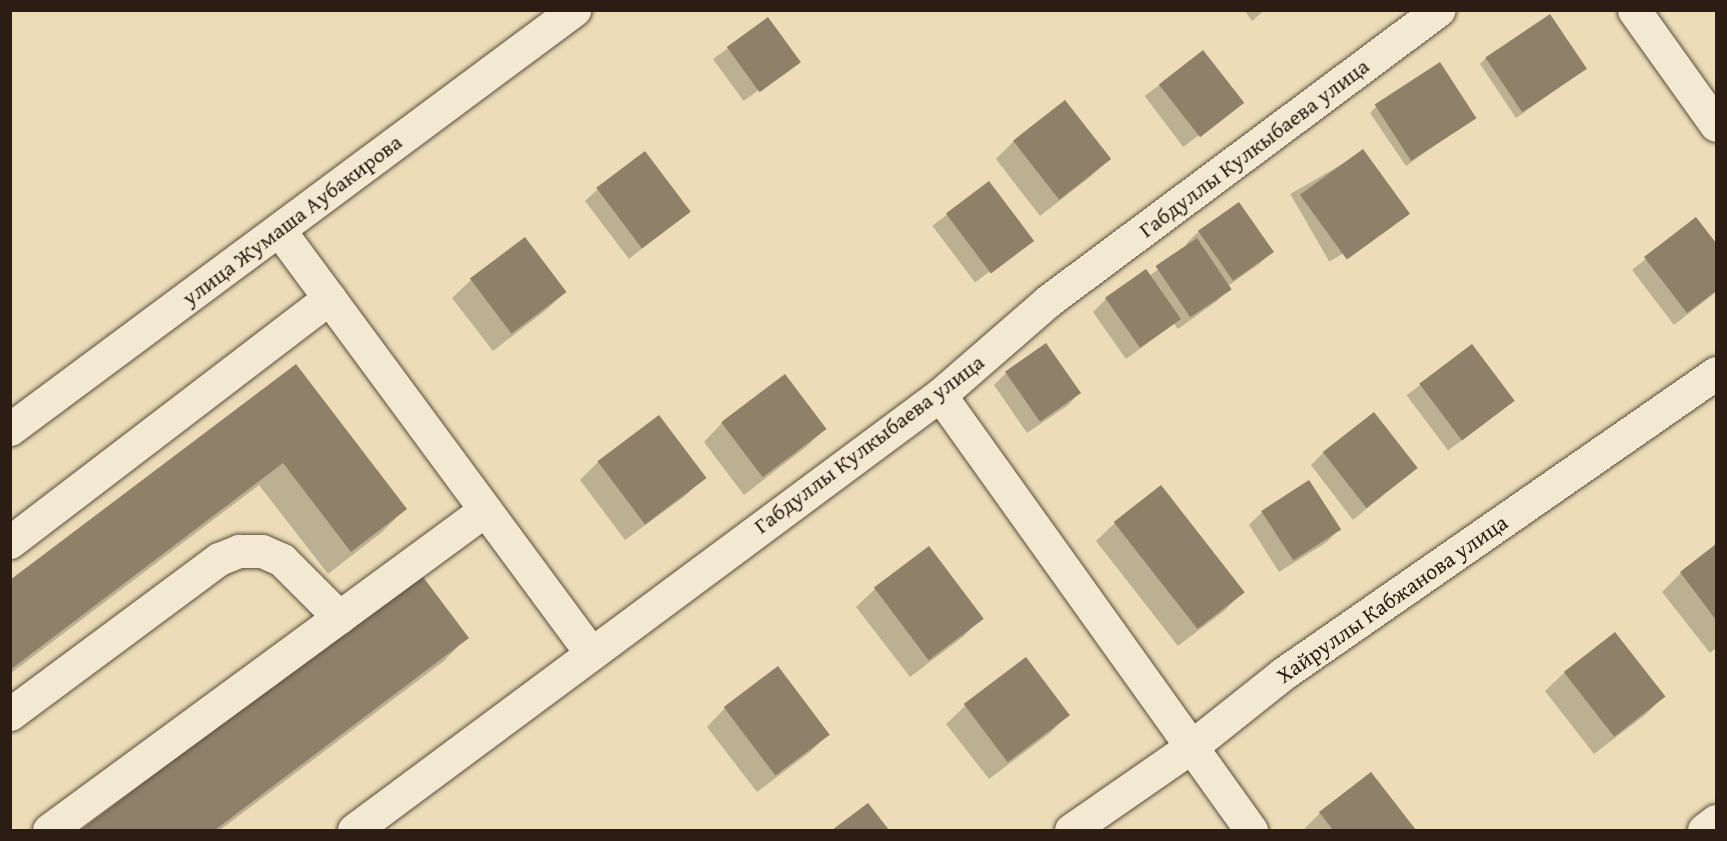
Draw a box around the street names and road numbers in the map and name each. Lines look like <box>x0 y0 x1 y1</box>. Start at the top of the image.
street label: Габдуллы Кулкыбаева улица <box>1134 53 1374 243</box>
street label: улица Жумаша Аубакирова <box>177 129 407 311</box>
street label: Габдуллы Кулкыбаева улица <box>749 349 989 539</box>
street label: Хайруллы Кабжанова улица <box>1271 509 1513 689</box>

